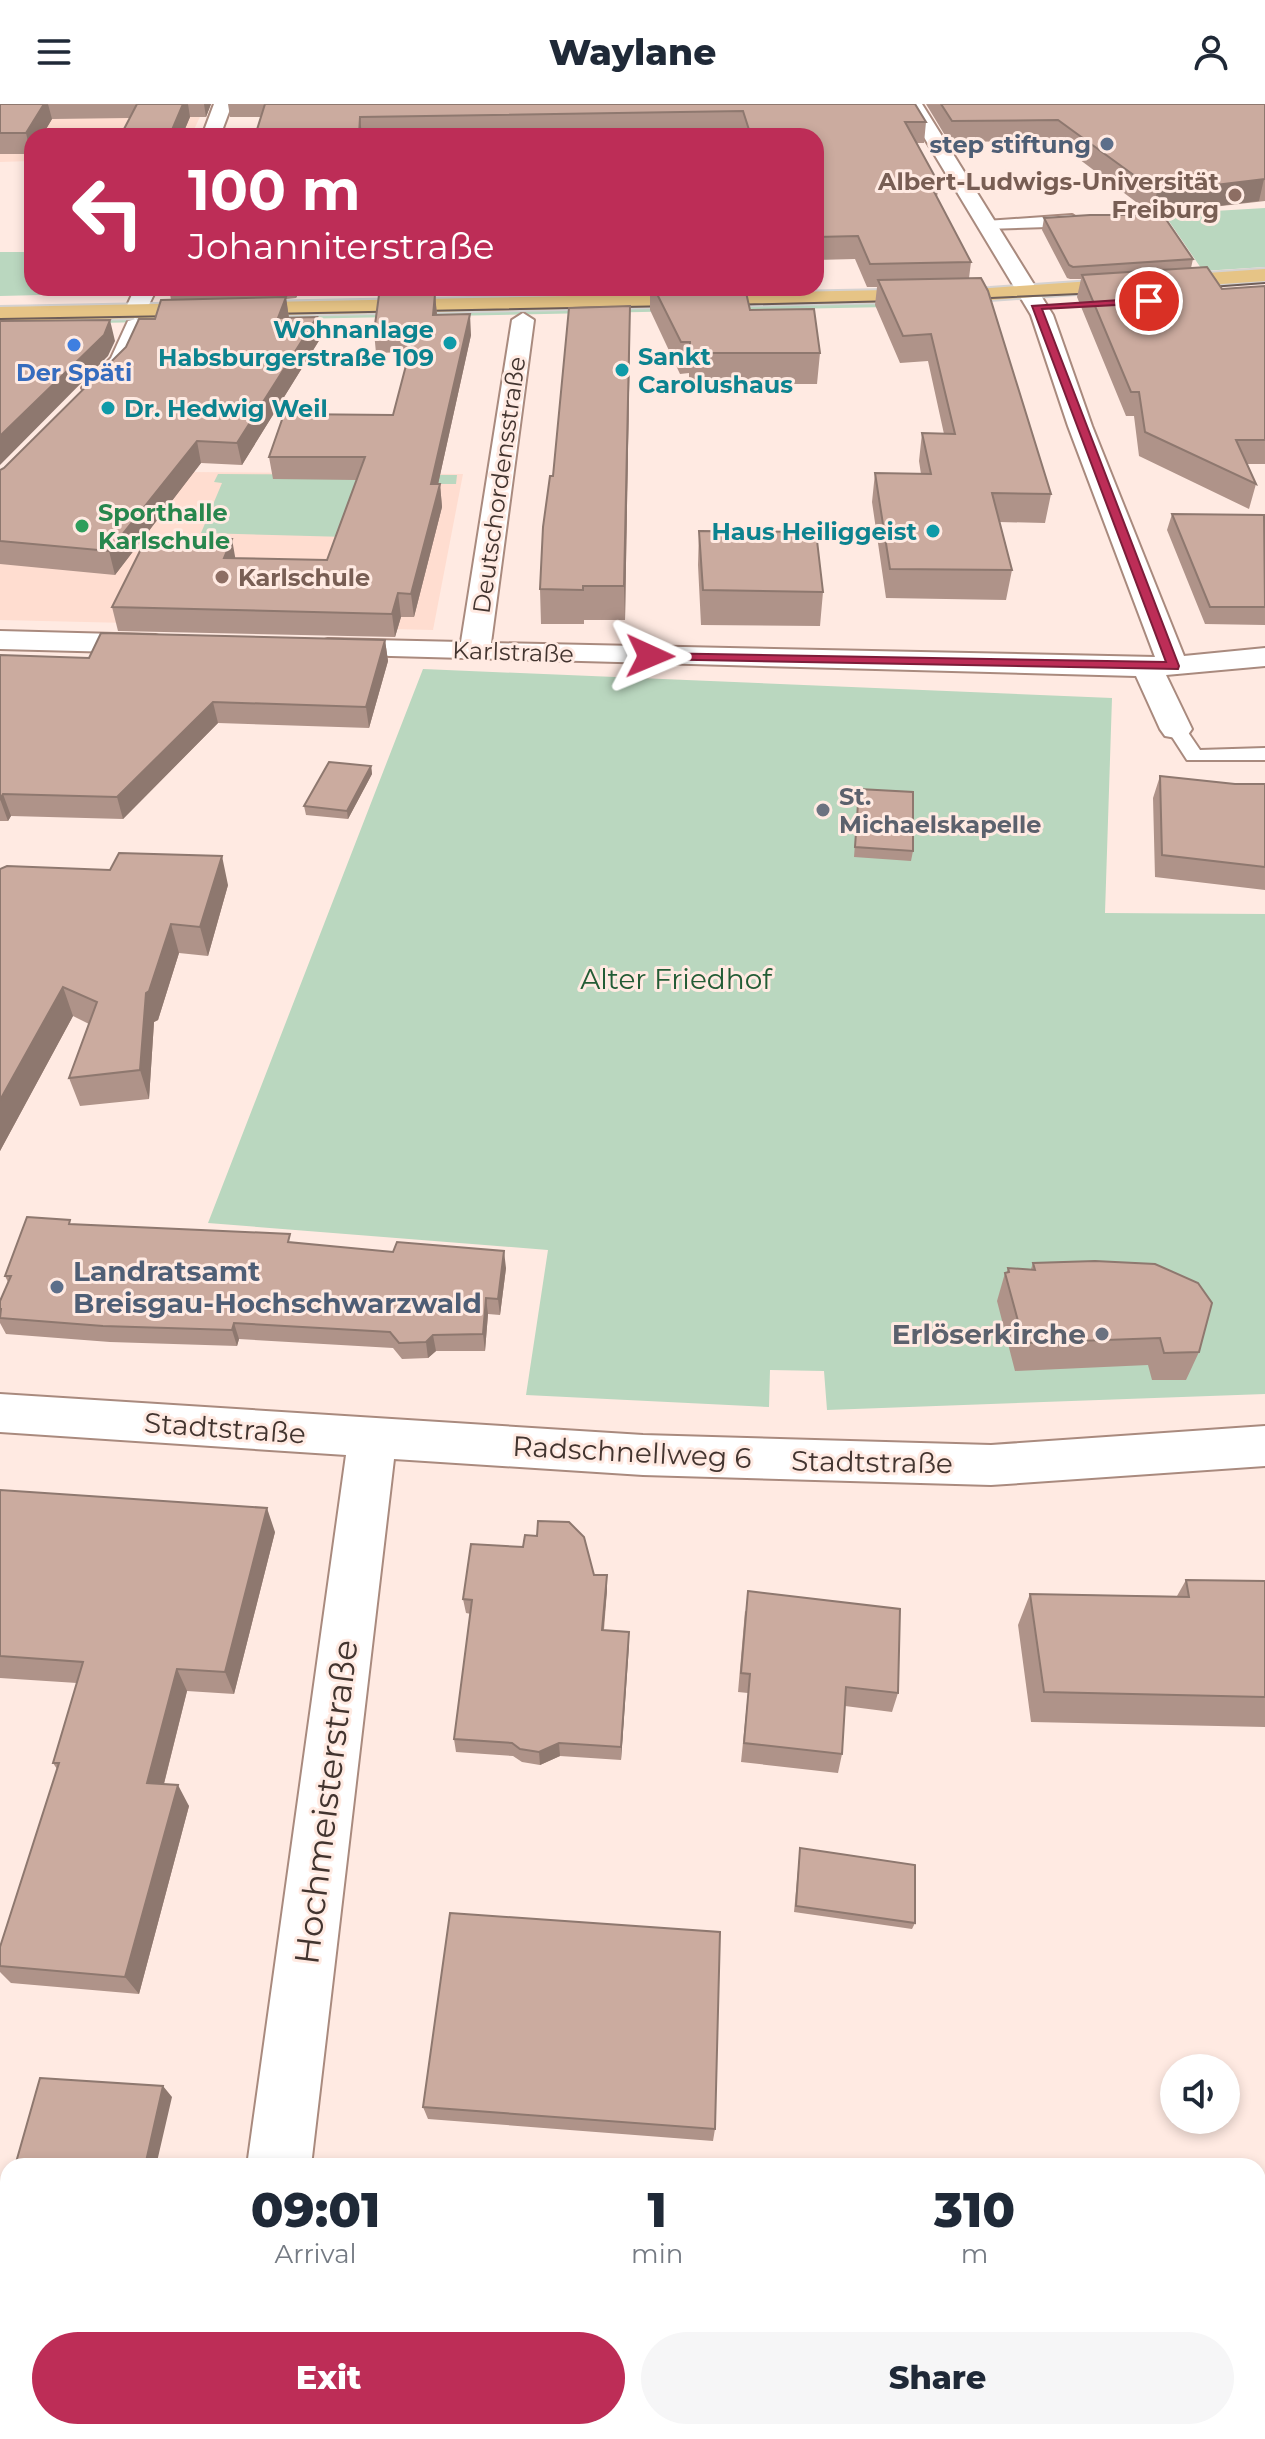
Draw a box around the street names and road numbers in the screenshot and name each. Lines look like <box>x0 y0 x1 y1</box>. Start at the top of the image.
street label: Deutschordensstraße <box>467 355 531 615</box>
street label: Karlstraße <box>452 635 574 669</box>
street label: Stadtstraße <box>143 1405 307 1451</box>
street label: Radschnellweg 6 <box>512 1429 752 1475</box>
street label: Stadtstraße <box>791 1444 953 1480</box>
street label: Hochmeisterstraße <box>285 1637 367 1967</box>

